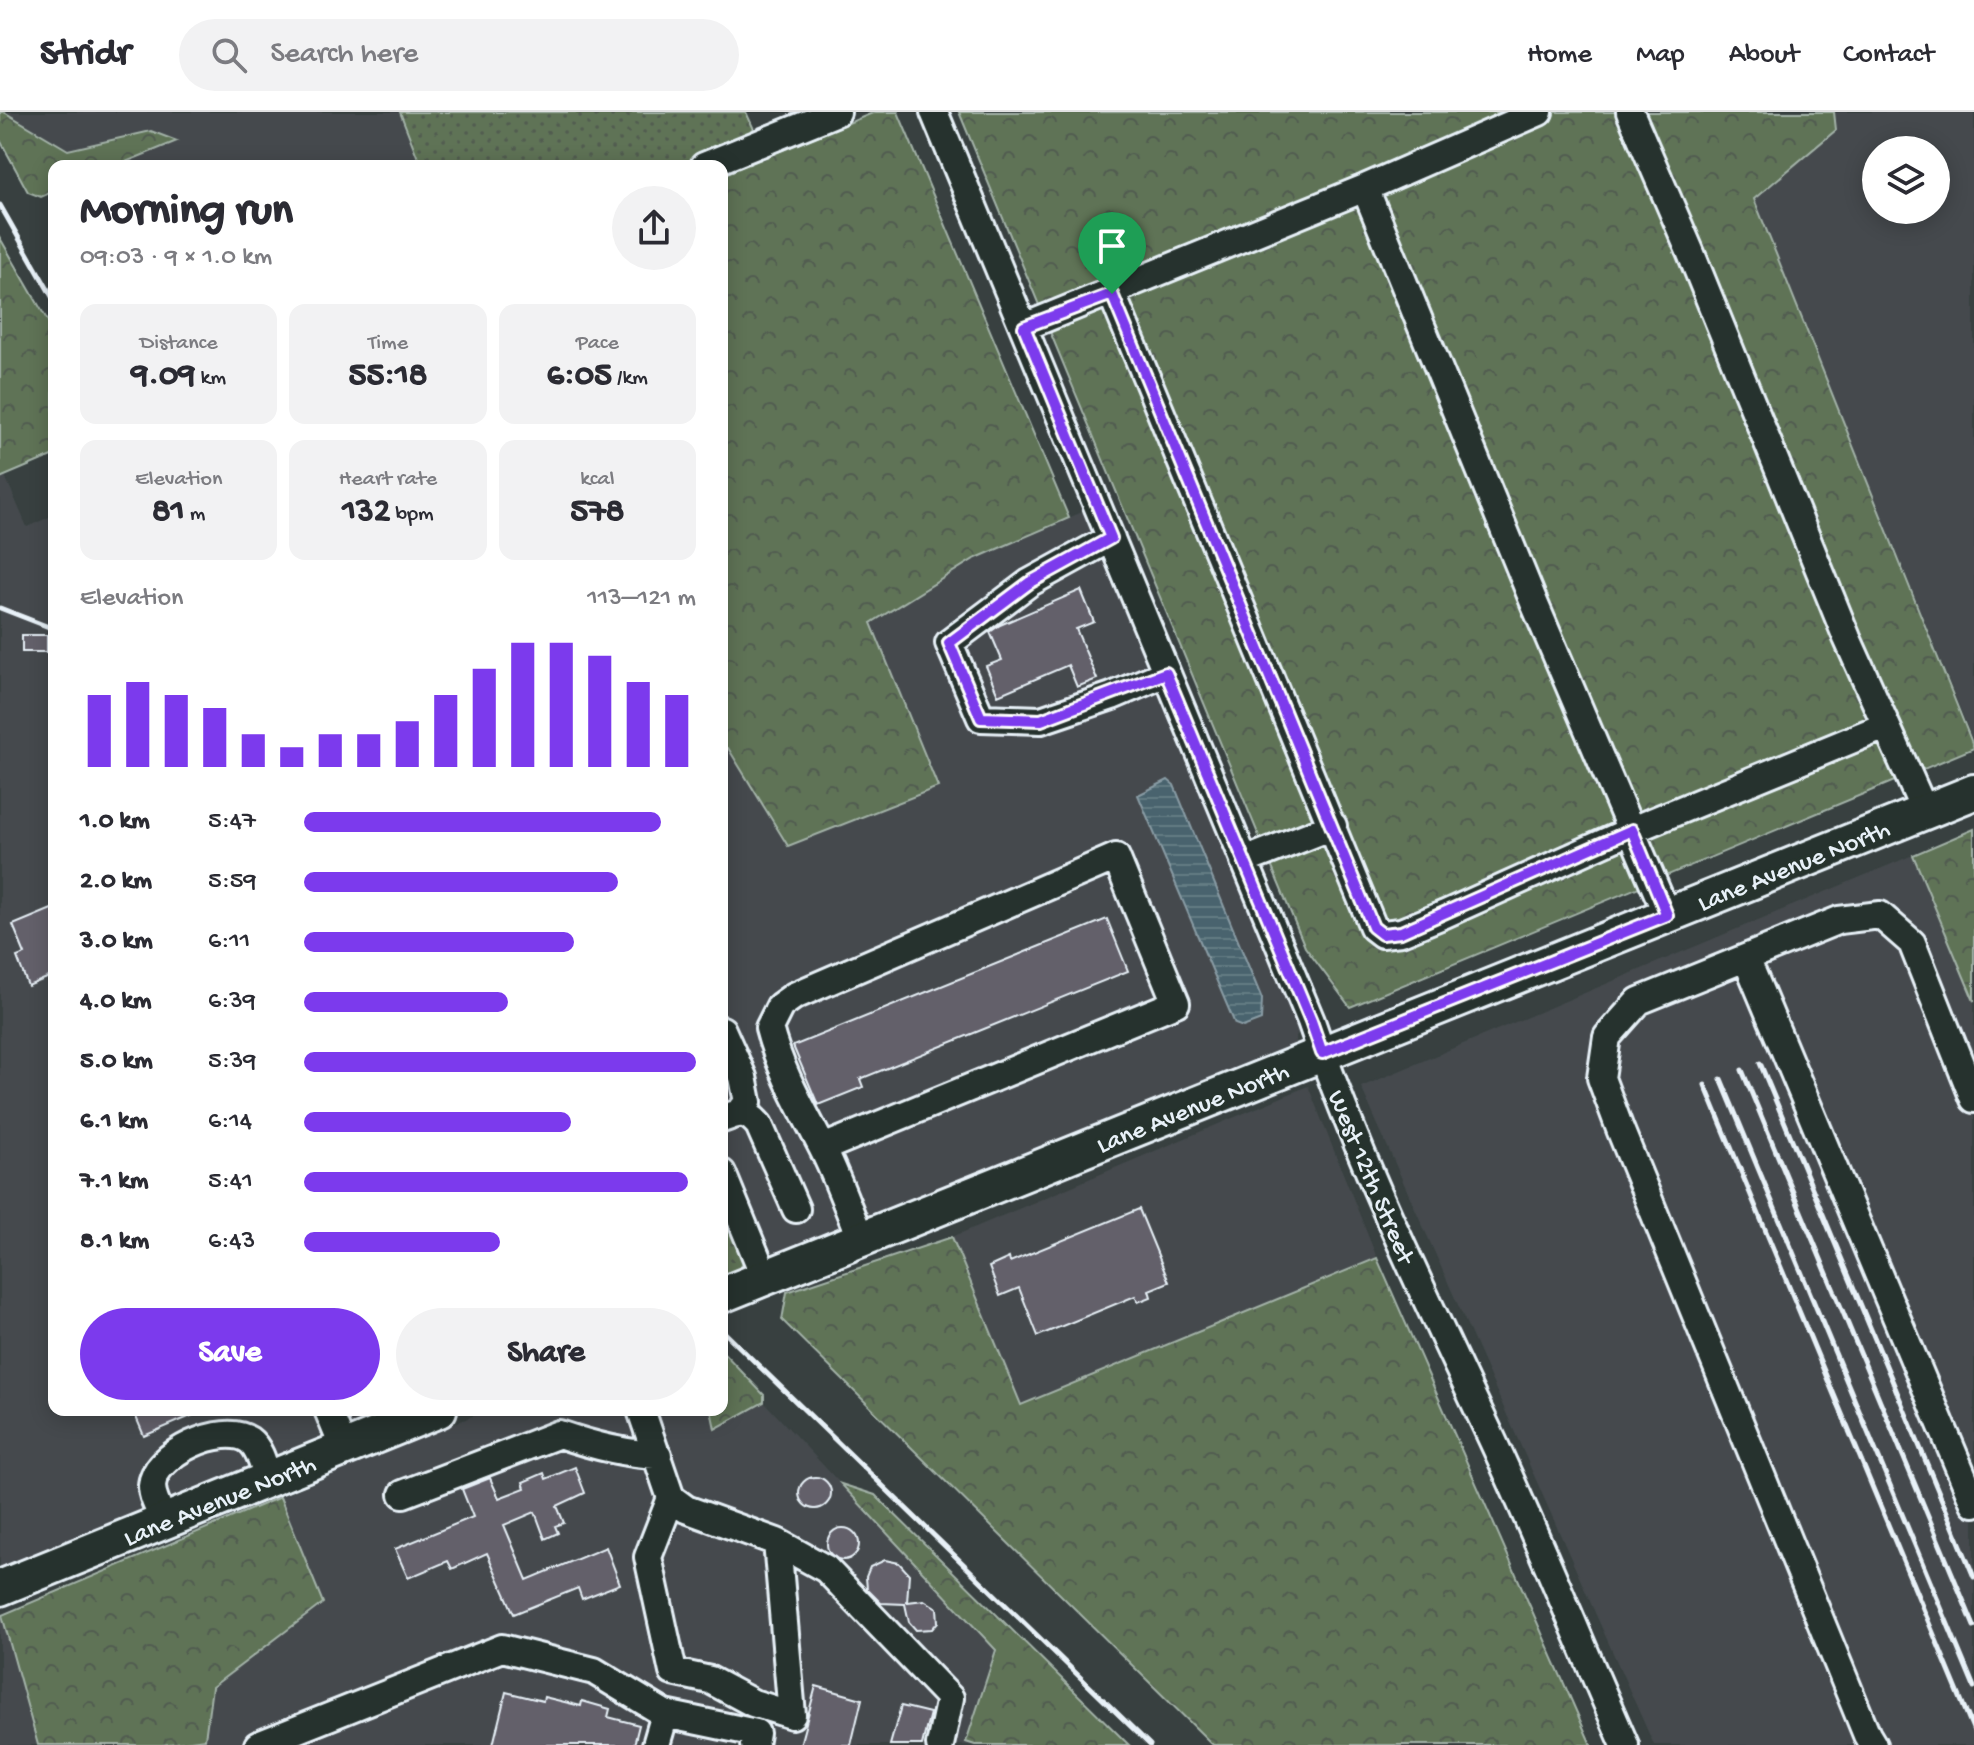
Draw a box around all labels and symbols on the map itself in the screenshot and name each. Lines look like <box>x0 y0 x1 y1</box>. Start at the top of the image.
pin <box>1078 212 1146 294</box>
street label: Lane Avenue North <box>1694 815 1895 921</box>
street label: Lane Avenue North <box>1093 1057 1294 1163</box>
street label: West 12th Street <box>1318 1086 1420 1271</box>
street label: Lane Avenue North <box>120 1450 321 1556</box>

